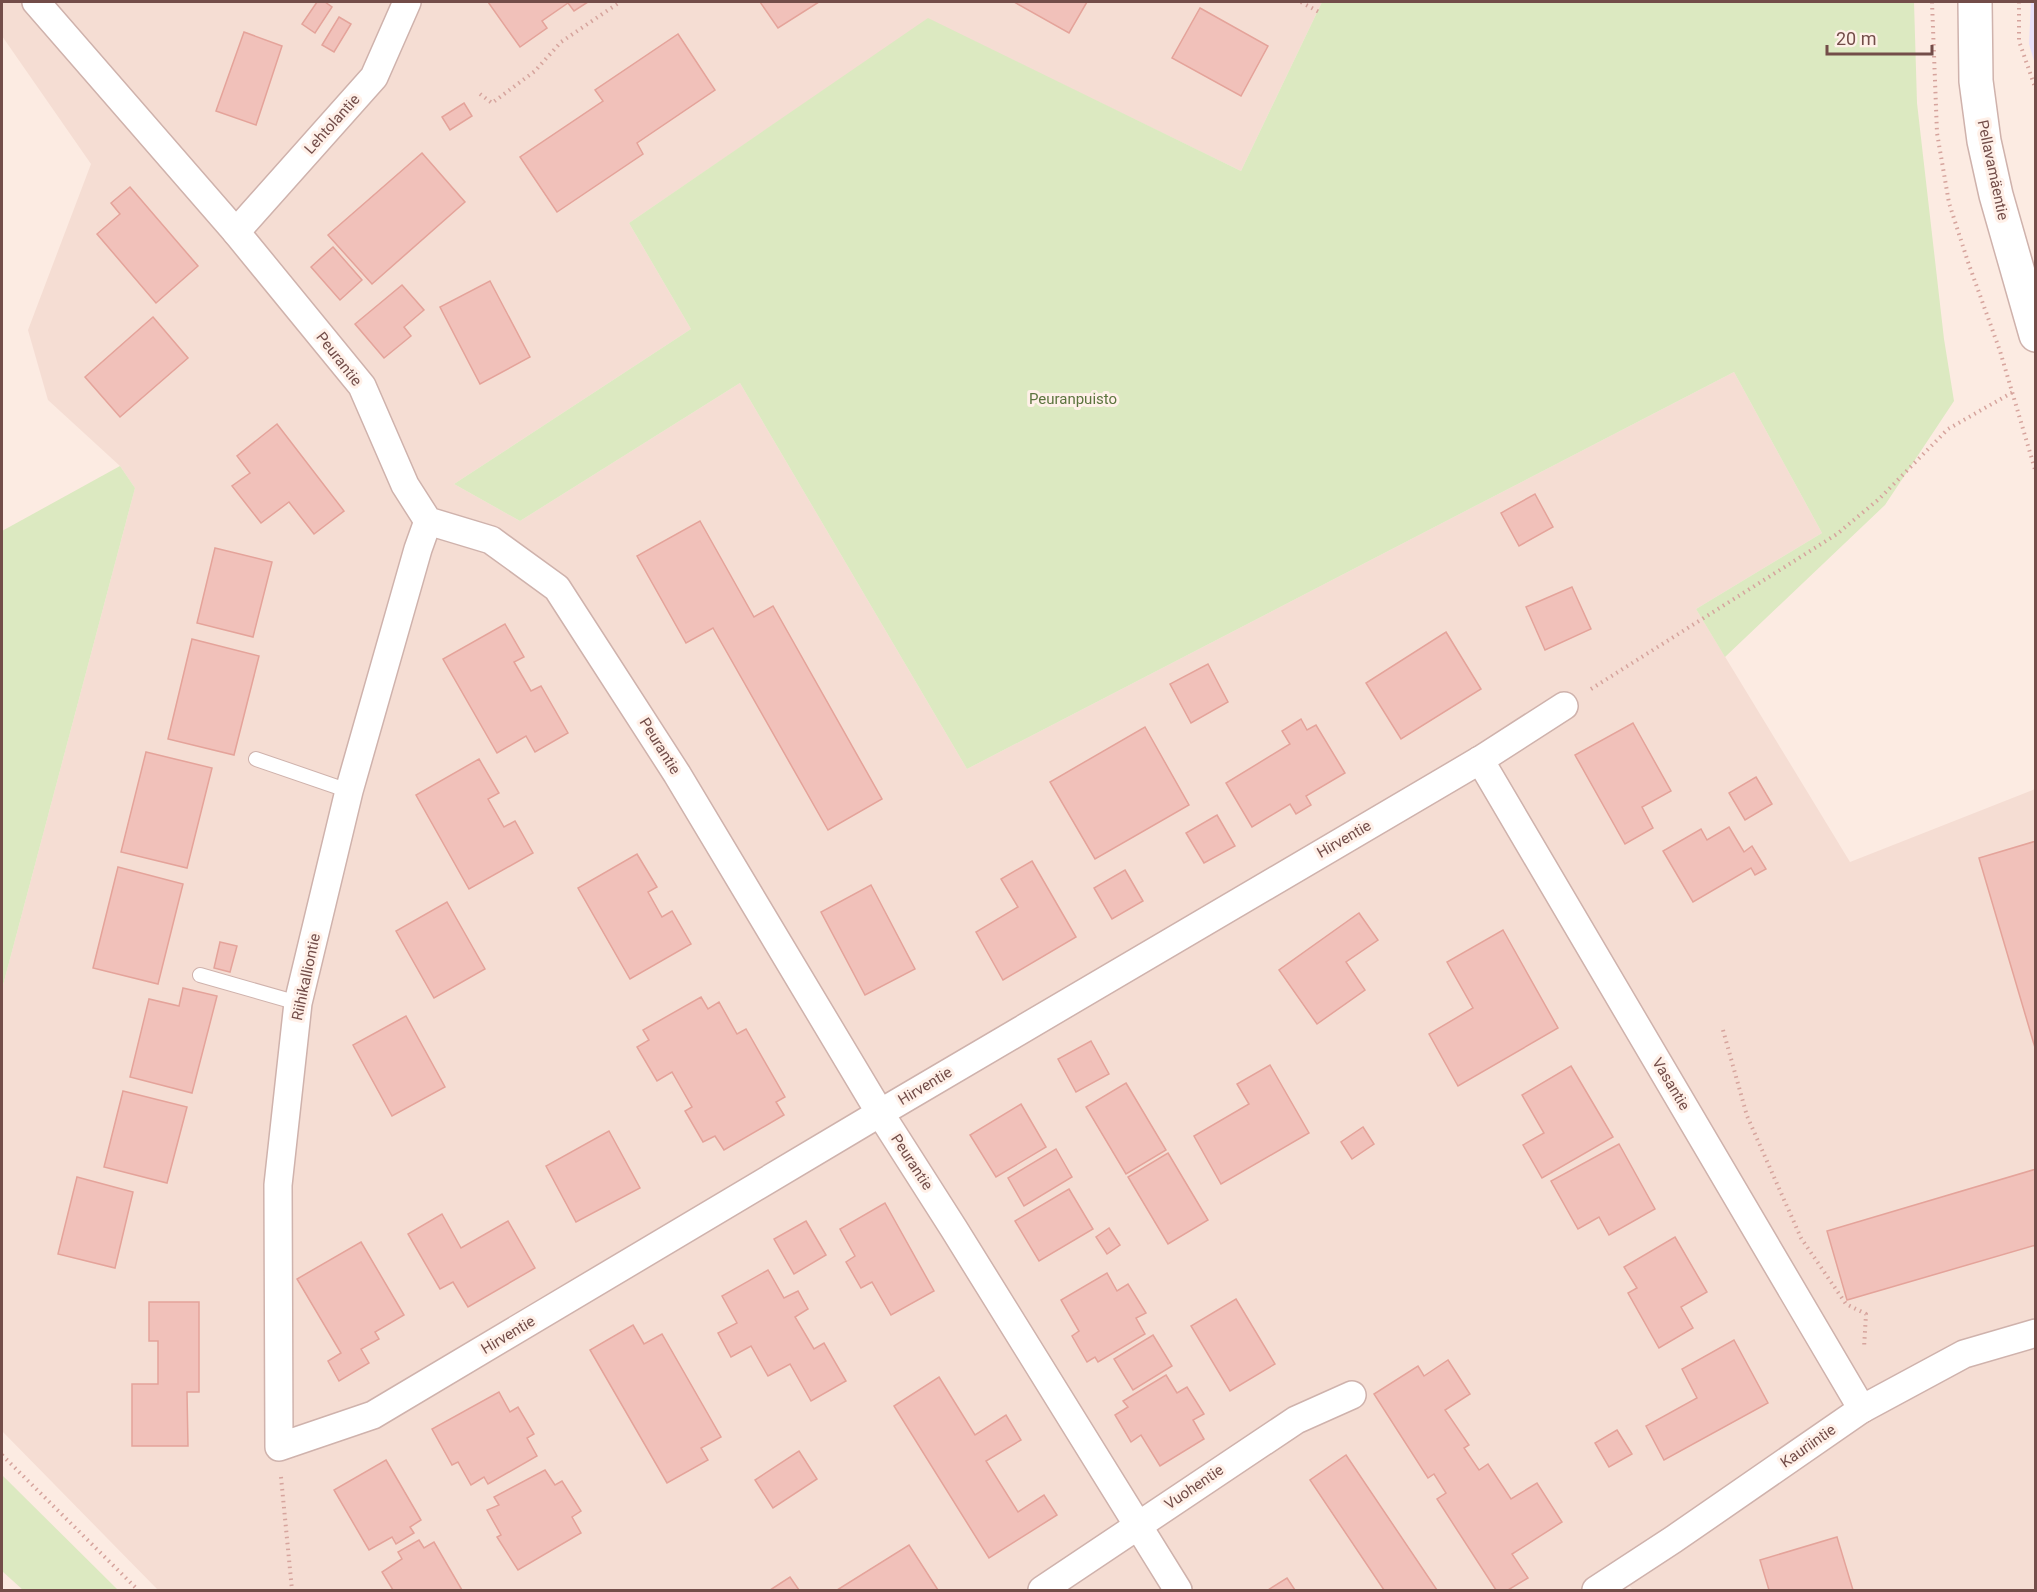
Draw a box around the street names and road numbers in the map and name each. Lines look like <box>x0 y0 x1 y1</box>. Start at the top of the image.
street label: Lehtolantie <box>300 90 364 158</box>
street label: Pellavamäentie <box>1974 118 2012 222</box>
street label: Peurantie <box>312 329 366 390</box>
street label: Peurantie <box>636 714 684 778</box>
street label: Hirventie <box>1314 816 1374 862</box>
street label: Riihikalliontie <box>288 932 324 1022</box>
street label: Vasantie <box>1648 1054 1694 1114</box>
street label: Hirventie <box>895 1063 955 1109</box>
street label: Peurantie <box>887 1131 937 1193</box>
street label: Hirventie <box>478 1312 538 1358</box>
street label: Kauriintie <box>1777 1421 1839 1471</box>
street label: Vuohentie <box>1161 1461 1227 1513</box>

